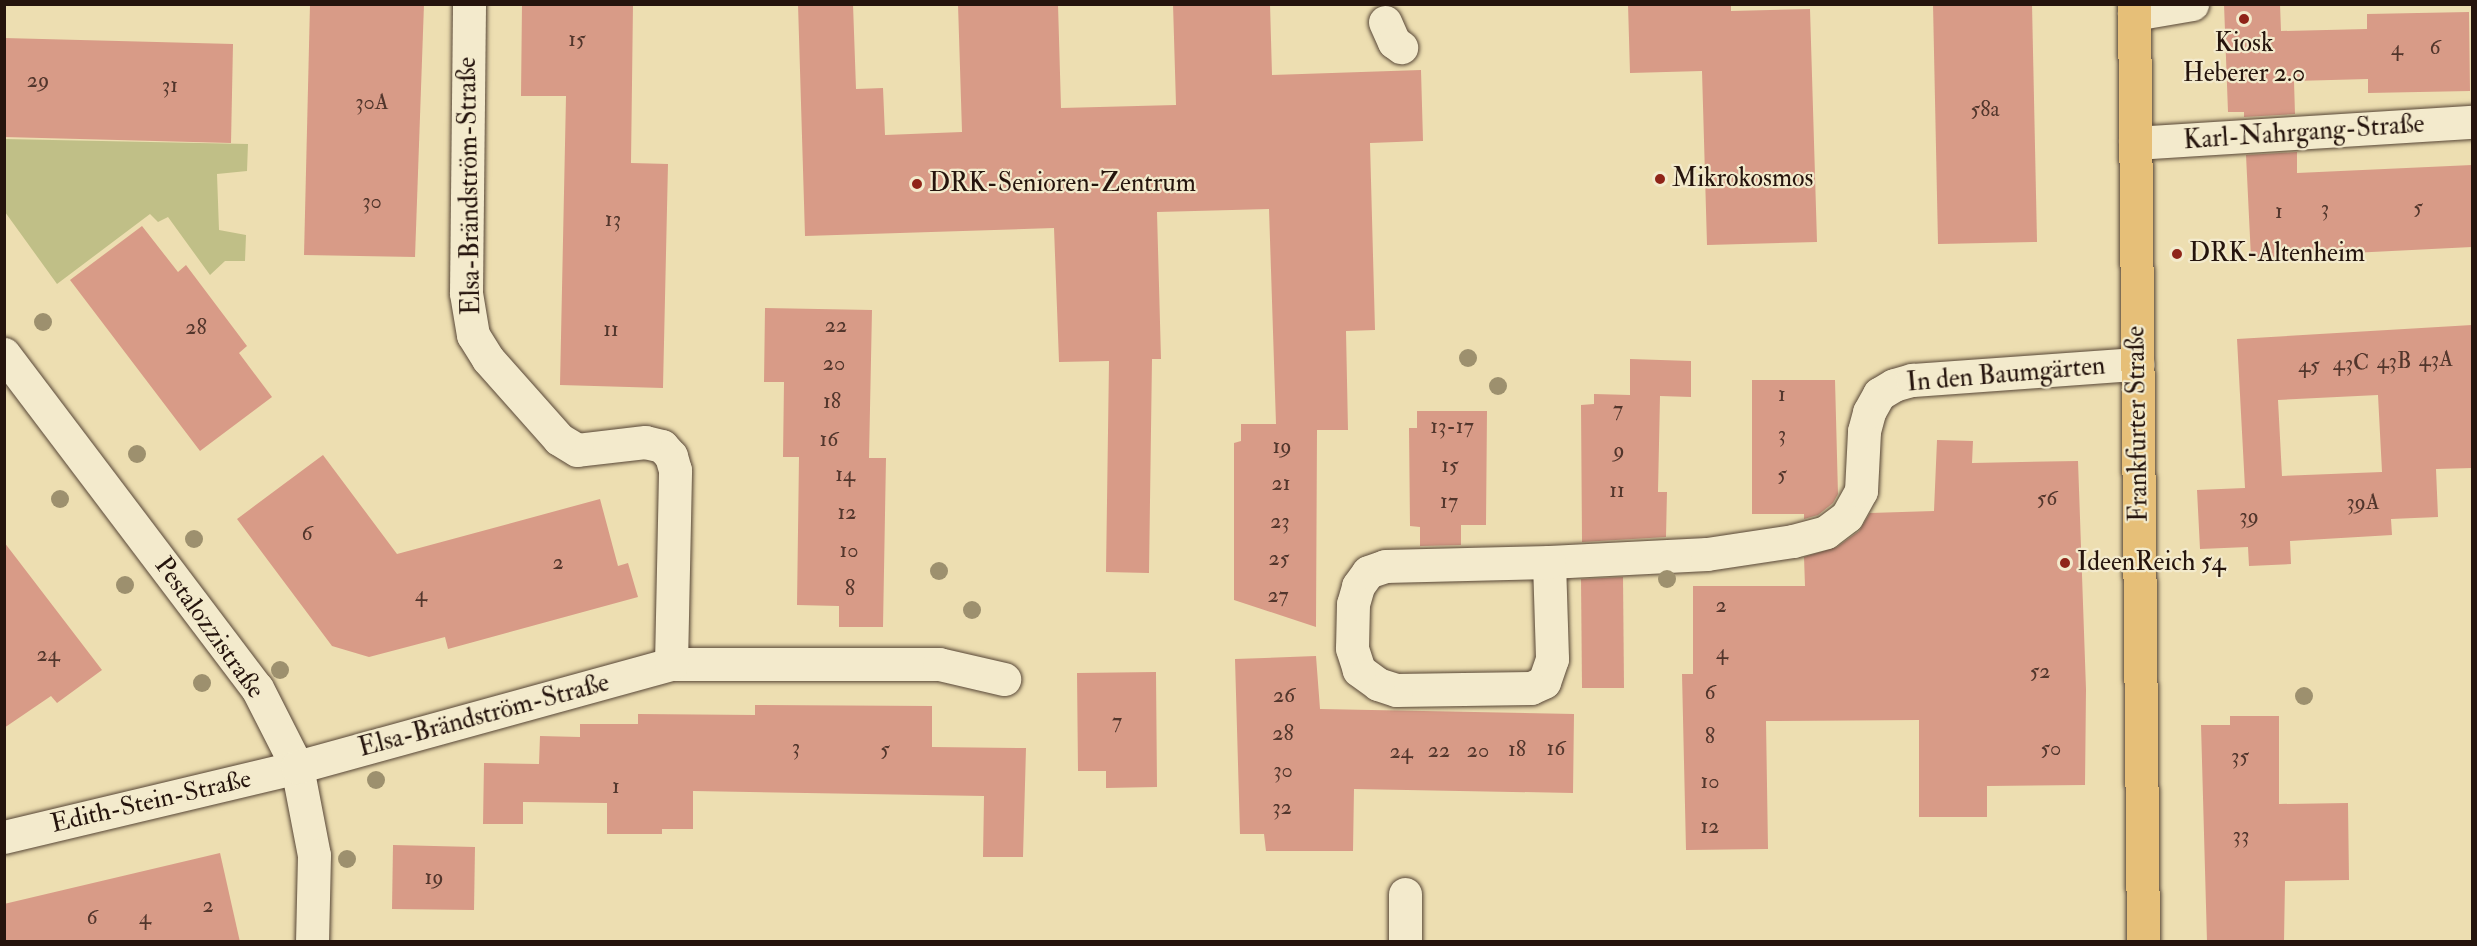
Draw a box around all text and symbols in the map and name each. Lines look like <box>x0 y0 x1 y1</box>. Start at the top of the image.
marker: Kiosk Heberer 2.0 <box>2237 12 2251 26</box>
house number: 15 <box>568 27 586 53</box>
place label: Kiosk Heberer 2.0 <box>2183 28 2305 89</box>
house number: 6 <box>2429 35 2441 61</box>
house number: 4 <box>2391 36 2403 62</box>
street label: Elsa-Brändström-Straße <box>452 57 488 315</box>
house number: 29 <box>27 68 49 94</box>
house number: 31 <box>162 73 178 99</box>
house number: 30A <box>355 90 389 116</box>
house number: 58a <box>1970 97 2000 123</box>
street label: Karl-Nahrgang-Straße <box>2182 109 2426 157</box>
place label: Mikrokosmos <box>1672 163 1813 195</box>
place label: DRK-Senioren-Zentrum <box>929 168 1196 200</box>
marker: Mikrokosmos <box>1653 172 1667 186</box>
marker: DRK-Senioren-Zentrum <box>910 177 924 191</box>
house number: 30 <box>362 189 382 215</box>
house number: 5 <box>2413 195 2423 221</box>
house number: 3 <box>2321 196 2329 222</box>
house number: 1 <box>2275 199 2283 225</box>
house number: 13 <box>605 207 621 233</box>
place label: DRK-Altenheim <box>2189 238 2365 270</box>
marker: DRK-Altenheim <box>2170 247 2184 261</box>
house number: 22 <box>825 313 847 339</box>
house number: 28 <box>185 315 207 341</box>
house number: 11 <box>603 317 619 343</box>
street label: Frankfurter Straße <box>2121 326 2155 522</box>
house number: 43A <box>2419 347 2453 373</box>
house number: 43B <box>2377 349 2411 375</box>
house number: 20 <box>823 351 845 377</box>
street label: In den Baumgärten <box>1905 351 2107 399</box>
house number: 43C <box>2333 351 2369 377</box>
house number: 45 <box>2298 353 2320 379</box>
house number: 1 <box>1778 382 1786 408</box>
house number: 18 <box>823 389 841 415</box>
house number: 7 <box>1613 397 1623 423</box>
house number: 13-17 <box>1430 414 1474 440</box>
house number: 3 <box>1778 422 1786 448</box>
house number: 16 <box>820 427 838 453</box>
house number: 19 <box>1272 434 1292 460</box>
house number: 9 <box>1613 438 1625 464</box>
house number: 15 <box>1441 453 1459 479</box>
house number: 14 <box>835 462 855 488</box>
house number: 5 <box>1777 462 1787 488</box>
house number: 21 <box>1271 471 1291 497</box>
house number: 11 <box>1609 478 1625 504</box>
house number: 56 <box>2037 486 2057 512</box>
house number: 17 <box>1440 489 1458 515</box>
house number: 39A <box>2346 490 2380 516</box>
house number: 12 <box>837 500 857 526</box>
house number: 39 <box>2239 504 2259 530</box>
house number: 23 <box>1270 509 1290 535</box>
house number: 6 <box>301 521 313 547</box>
house number: 10 <box>839 538 859 564</box>
house number: 25 <box>1269 546 1289 572</box>
place label: IdeenReich 54 <box>2077 547 2226 579</box>
house number: 2 <box>552 550 564 576</box>
street label: Pestalozzistraße <box>147 551 271 705</box>
marker: IdeenReich 54 <box>2058 556 2072 570</box>
house number: 8 <box>845 576 855 602</box>
house number: 4 <box>415 582 427 608</box>
house number: 27 <box>1267 583 1289 609</box>
house number: 2 <box>1715 593 1727 619</box>
house number: 4 <box>1716 640 1728 666</box>
house number: 24 <box>36 642 60 668</box>
house number: 52 <box>2030 659 2050 685</box>
street label: Elsa-Brändström-Straße <box>355 668 613 764</box>
house number: 6 <box>1704 680 1716 706</box>
house number: 26 <box>1273 683 1295 709</box>
house number: 7 <box>1112 709 1122 735</box>
house number: 28 <box>1272 721 1294 747</box>
house number: 8 <box>1705 724 1715 750</box>
house number: 3 <box>792 735 800 761</box>
house number: 16 <box>1547 736 1565 762</box>
house number: 50 <box>2041 736 2061 762</box>
house number: 5 <box>880 737 890 763</box>
house number: 18 <box>1508 737 1526 763</box>
house number: 22 <box>1428 738 1450 764</box>
house number: 20 <box>1467 738 1489 764</box>
house number: 24 <box>1389 739 1413 765</box>
house number: 35 <box>2231 744 2249 770</box>
house number: 30 <box>1273 758 1293 784</box>
street label: Edith-Stein-Straße <box>48 764 254 840</box>
house number: 10 <box>1700 769 1720 795</box>
house number: 1 <box>612 774 620 800</box>
house number: 32 <box>1272 795 1292 821</box>
house number: 12 <box>1700 814 1720 840</box>
house number: 33 <box>2233 823 2249 849</box>
house number: 19 <box>424 865 444 891</box>
house number: 2 <box>202 893 214 919</box>
house number: 6 <box>86 905 98 931</box>
house number: 4 <box>139 905 151 931</box>

